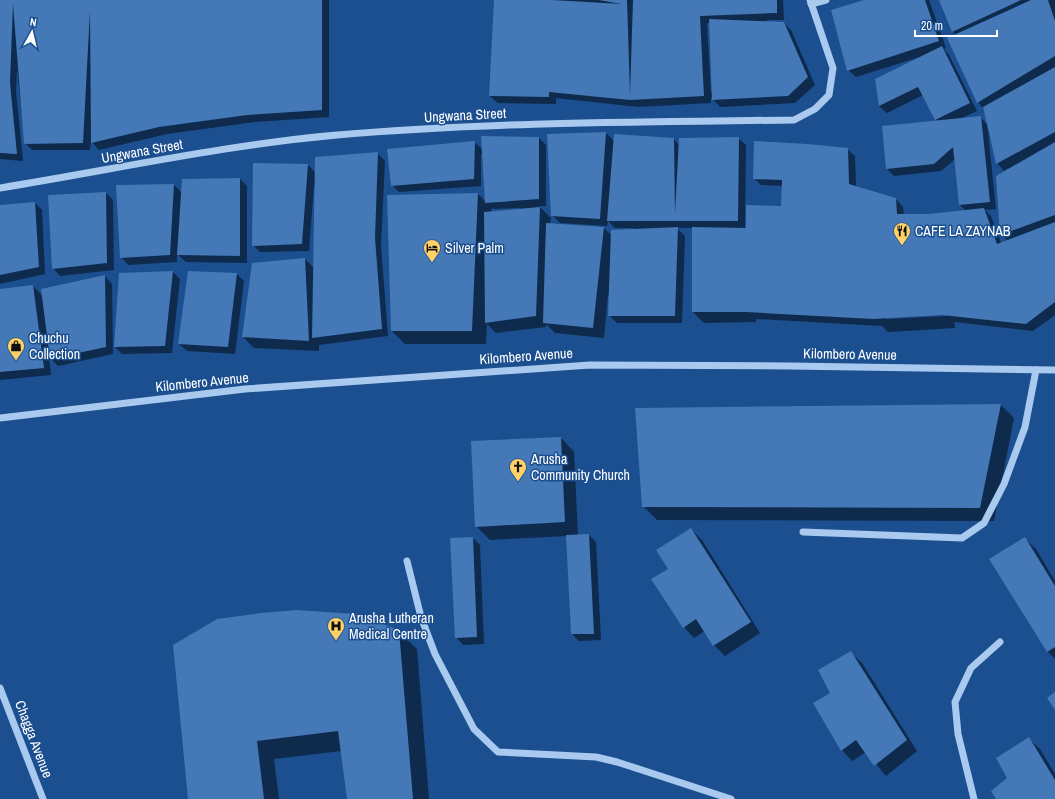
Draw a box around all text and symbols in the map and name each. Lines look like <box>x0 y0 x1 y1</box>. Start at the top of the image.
north arrow <box>12 12 52 52</box>
scale bar <box>915 12 997 38</box>
text: N <box>29 15 38 29</box>
text: 20 m <box>921 18 943 34</box>
street label: Ungwana Street <box>423 104 507 126</box>
street label: Ungwana Street <box>100 135 184 167</box>
restaurant icon: CAFE LA ZAYNAB <box>892 221 912 246</box>
place label: CAFE LA ZAYNAB <box>915 222 1011 240</box>
hotel icon: Silver Palm <box>422 238 442 263</box>
place label: Silver Palm <box>445 239 504 257</box>
place label: Chuchu Collection <box>29 329 80 363</box>
shop icon: Chuchu Collection <box>6 336 26 361</box>
street label: Kilombero Avenue <box>479 344 573 368</box>
street label: Kilombero Avenue <box>803 344 897 364</box>
street label: Kilombero Avenue <box>155 368 249 396</box>
place label: Arusha Community Church <box>530 450 630 484</box>
church icon: Arusha Community Church <box>508 457 528 482</box>
place label: Arusha Lutheran Medical Centre <box>348 609 434 643</box>
hospital icon: Arusha Lutheran Medical Centre <box>326 616 346 641</box>
street label: Chagga Avenue <box>11 698 57 780</box>

